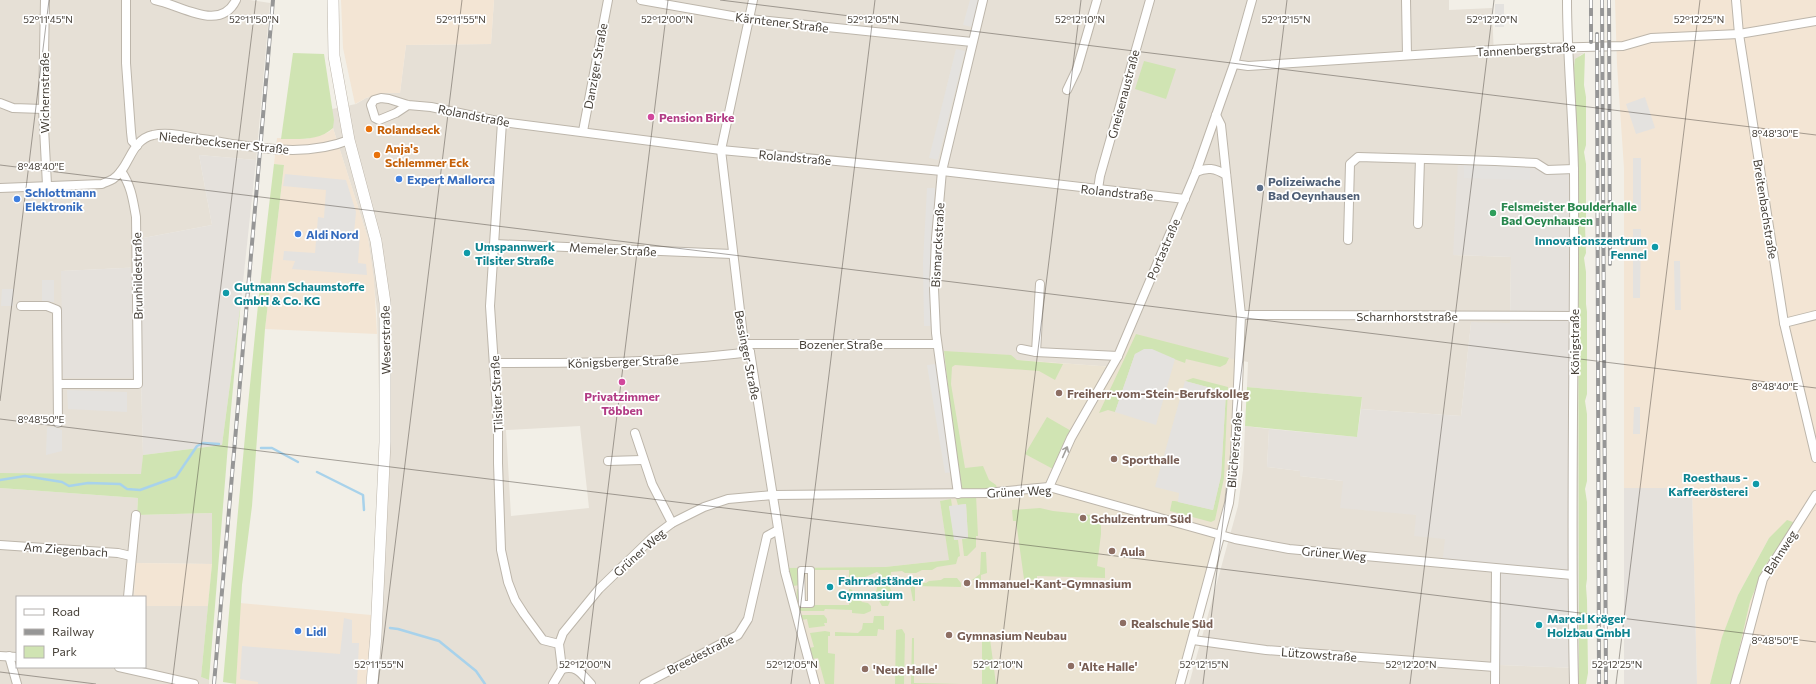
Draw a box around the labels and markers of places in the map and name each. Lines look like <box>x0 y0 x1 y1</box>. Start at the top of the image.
place label: Pension Birke <box>659 110 734 124</box>
marker: Pension Birke <box>646 112 656 122</box>
place label: Rolandseck <box>377 122 440 136</box>
marker: Rolandseck <box>364 124 374 134</box>
place label: Anja's Schlemmer Eck <box>385 141 469 169</box>
marker: Anja's Schlemmer Eck <box>372 150 382 160</box>
place label: Expert Mallorca <box>407 172 495 186</box>
marker: Expert Mallorca <box>394 174 404 184</box>
place label: Polizeiwache Bad Oeynhausen <box>1268 174 1360 202</box>
marker: Polizeiwache Bad Oeynhausen <box>1255 183 1265 193</box>
place label: Schlottmann Elektronik <box>25 185 96 213</box>
marker: Schlottmann Elektronik <box>12 194 22 204</box>
place label: Felsmeister Boulderhalle Bad Oeynhausen <box>1501 199 1637 227</box>
marker: Felsmeister Boulderhalle Bad Oeynhausen <box>1488 208 1498 218</box>
place label: Aldi Nord <box>306 227 359 241</box>
marker: Aldi Nord <box>293 229 303 239</box>
place label: Innovationszentrum Fennel <box>1535 233 1647 261</box>
place label: Umspannwerk Tilsiter Straße <box>475 239 555 267</box>
marker: Innovationszentrum Fennel <box>1650 242 1660 252</box>
marker: Umspannwerk Tilsiter Straße <box>462 248 472 258</box>
place label: Gutmann Schaumstoffe GmbH & Co. KG <box>234 279 365 307</box>
marker: Gutmann Schaumstoffe GmbH & Co. KG <box>221 288 231 298</box>
marker: Privatzimmer Többen <box>617 377 627 387</box>
place label: Freiherr-vom-Stein-Berufskolleg <box>1067 386 1249 400</box>
marker: Freiherr-vom-Stein-Berufskolleg <box>1054 388 1064 398</box>
place label: Privatzimmer Többen <box>584 389 660 417</box>
place label: Sporthalle <box>1122 452 1180 466</box>
marker: Sporthalle <box>1109 454 1119 464</box>
place label: Roesthaus - Kaffeerösterei <box>1668 470 1748 498</box>
marker: Roesthaus - Kaffeerösterei <box>1751 479 1761 489</box>
place label: Schulzentrum Süd <box>1091 511 1191 525</box>
marker: Schulzentrum Süd <box>1078 513 1088 523</box>
place label: Aula <box>1120 544 1145 558</box>
marker: Aula <box>1107 546 1117 556</box>
place label: Fahrradständer Gymnasium <box>838 573 923 601</box>
place label: Immanuel-Kant-Gymnasium <box>975 576 1131 590</box>
marker: Immanuel-Kant-Gymnasium <box>962 578 972 588</box>
marker: Fahrradständer Gymnasium <box>825 582 835 592</box>
place label: Marcel Kröger Holzbau GmbH <box>1547 611 1631 639</box>
place label: Realschule Süd <box>1131 616 1213 630</box>
marker: Realschule Süd <box>1118 618 1128 628</box>
marker: Marcel Kröger Holzbau GmbH <box>1534 620 1544 630</box>
place label: Lidl <box>306 624 327 638</box>
marker: Lidl <box>293 626 303 636</box>
place label: Gymnasium Neubau <box>957 628 1067 642</box>
marker: Gymnasium Neubau <box>944 630 954 640</box>
place label: 'Alte Halle' <box>1079 659 1138 673</box>
marker: 'Alte Halle' <box>1066 661 1076 671</box>
place label: 'Neue Halle' <box>873 662 938 676</box>
marker: 'Neue Halle' <box>860 664 870 674</box>

